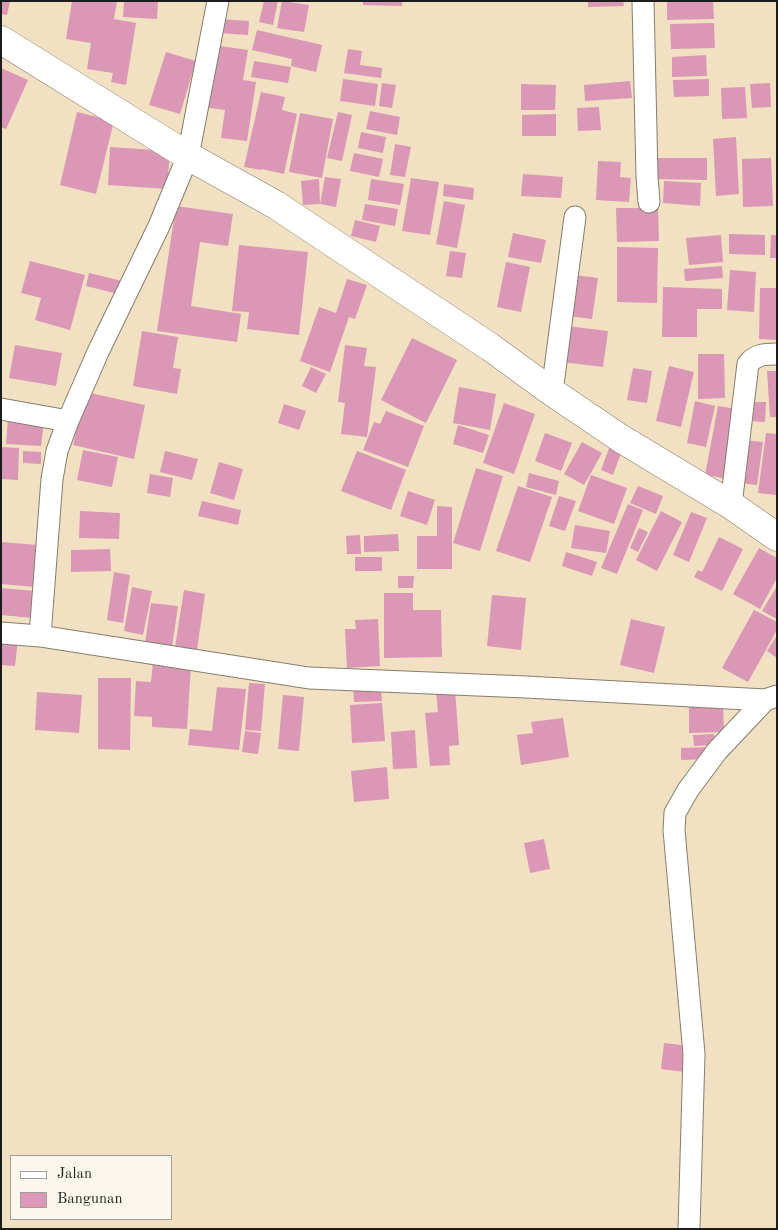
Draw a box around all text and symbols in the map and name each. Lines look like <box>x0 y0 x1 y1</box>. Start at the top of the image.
legend <box>10 1155 172 1220</box>
text: Jalan <box>57 1167 92 1182</box>
text: Bangunan <box>57 1192 123 1207</box>

